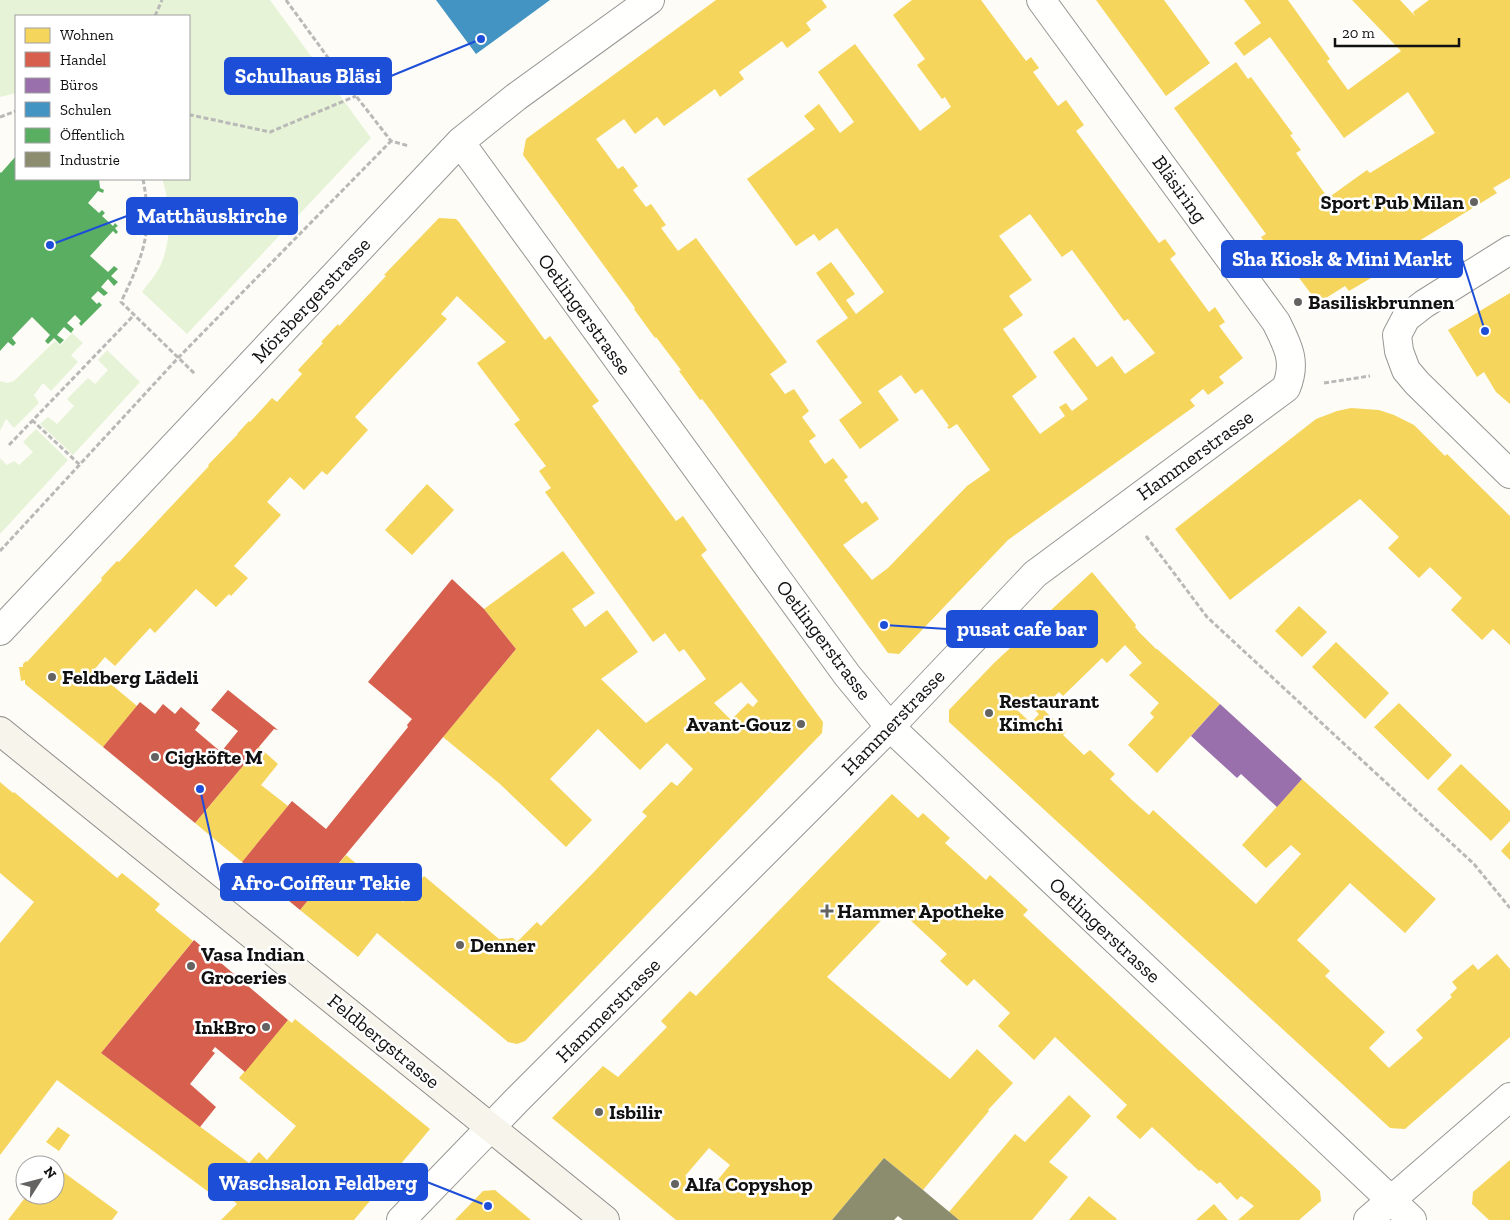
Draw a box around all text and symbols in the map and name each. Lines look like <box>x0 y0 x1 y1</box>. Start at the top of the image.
legend <box>15 15 190 180</box>
scale bar <box>1335 15 1459 47</box>
text: 20 m <box>1342 24 1375 42</box>
text: Wohnen <box>60 26 114 44</box>
text: Handel <box>60 51 106 69</box>
callout: Schulhaus Bläsi <box>225 58 391 94</box>
text: Schulhaus Bläsi <box>235 63 381 88</box>
text: Büros <box>60 76 98 94</box>
text: Schulen <box>60 101 112 119</box>
text: Öffentlich <box>60 126 125 144</box>
text: Industrie <box>60 151 120 169</box>
street label: Bläsiring <box>1147 151 1213 228</box>
place label: Sport Pub Milan <box>1321 190 1464 214</box>
marker: Sport Pub Milan <box>1468 196 1480 208</box>
callout: Matthäuskirche <box>127 198 297 234</box>
text: Matthäuskirche <box>137 203 287 228</box>
street label: Mörsbergerstrasse <box>247 232 375 368</box>
callout: Sha Kiosk & Mini Markt <box>1222 241 1462 277</box>
text: Sha Kiosk & Mini Markt <box>1232 246 1453 271</box>
street label: Oetlingerstrasse <box>533 249 637 379</box>
place label: Basiliskbrunnen <box>1308 290 1455 314</box>
marker: Basiliskbrunnen <box>1292 296 1304 308</box>
street label: Hammerstrasse <box>1132 405 1258 505</box>
street label: Oetlingerstrasse <box>771 575 877 705</box>
callout: pusat cafe bar <box>947 611 1097 647</box>
text: pusat cafe bar <box>957 616 1087 641</box>
street label: Hammerstrasse <box>836 664 950 780</box>
place label: Feldberg Lädeli <box>62 665 198 689</box>
marker: Feldberg Lädeli <box>46 671 58 683</box>
place label: Restaurant Kimchi <box>999 689 1100 736</box>
marker: Restaurant Kimchi <box>983 707 995 719</box>
place label: Avant-Gouz <box>686 712 791 736</box>
marker: Avant-Gouz <box>795 718 807 730</box>
place label: Cigköfte M <box>165 745 263 769</box>
marker: Cigköfte M <box>149 751 161 763</box>
callout: Afro-Coiffeur Tekie <box>221 864 421 900</box>
text: Afro-Coiffeur Tekie <box>231 870 411 895</box>
street label: Oetlingerstrasse <box>1044 872 1166 988</box>
place label: Hammer Apotheke <box>837 899 1004 923</box>
marker: Hammer Apotheke <box>821 905 833 917</box>
place label: Denner <box>470 933 536 957</box>
marker: Denner <box>454 939 466 951</box>
place label: Vasa Indian Groceries <box>201 942 305 989</box>
street label: Hammerstrasse <box>551 953 665 1067</box>
marker: Vasa Indian Groceries <box>185 960 197 972</box>
street label: Feldbergstrasse <box>323 989 445 1093</box>
place label: InkBro <box>194 1015 257 1039</box>
marker: InkBro <box>260 1021 272 1033</box>
place label: Isbilir <box>609 1100 663 1124</box>
marker: Isbilir <box>593 1106 605 1118</box>
north arrow <box>15 1155 65 1205</box>
text: N <box>40 1163 60 1182</box>
callout: Waschsalon Feldberg <box>209 1164 427 1200</box>
text: Waschsalon Feldberg <box>219 1170 417 1195</box>
place label: Alfa Copyshop <box>685 1172 813 1196</box>
marker: Alfa Copyshop <box>669 1178 681 1190</box>

